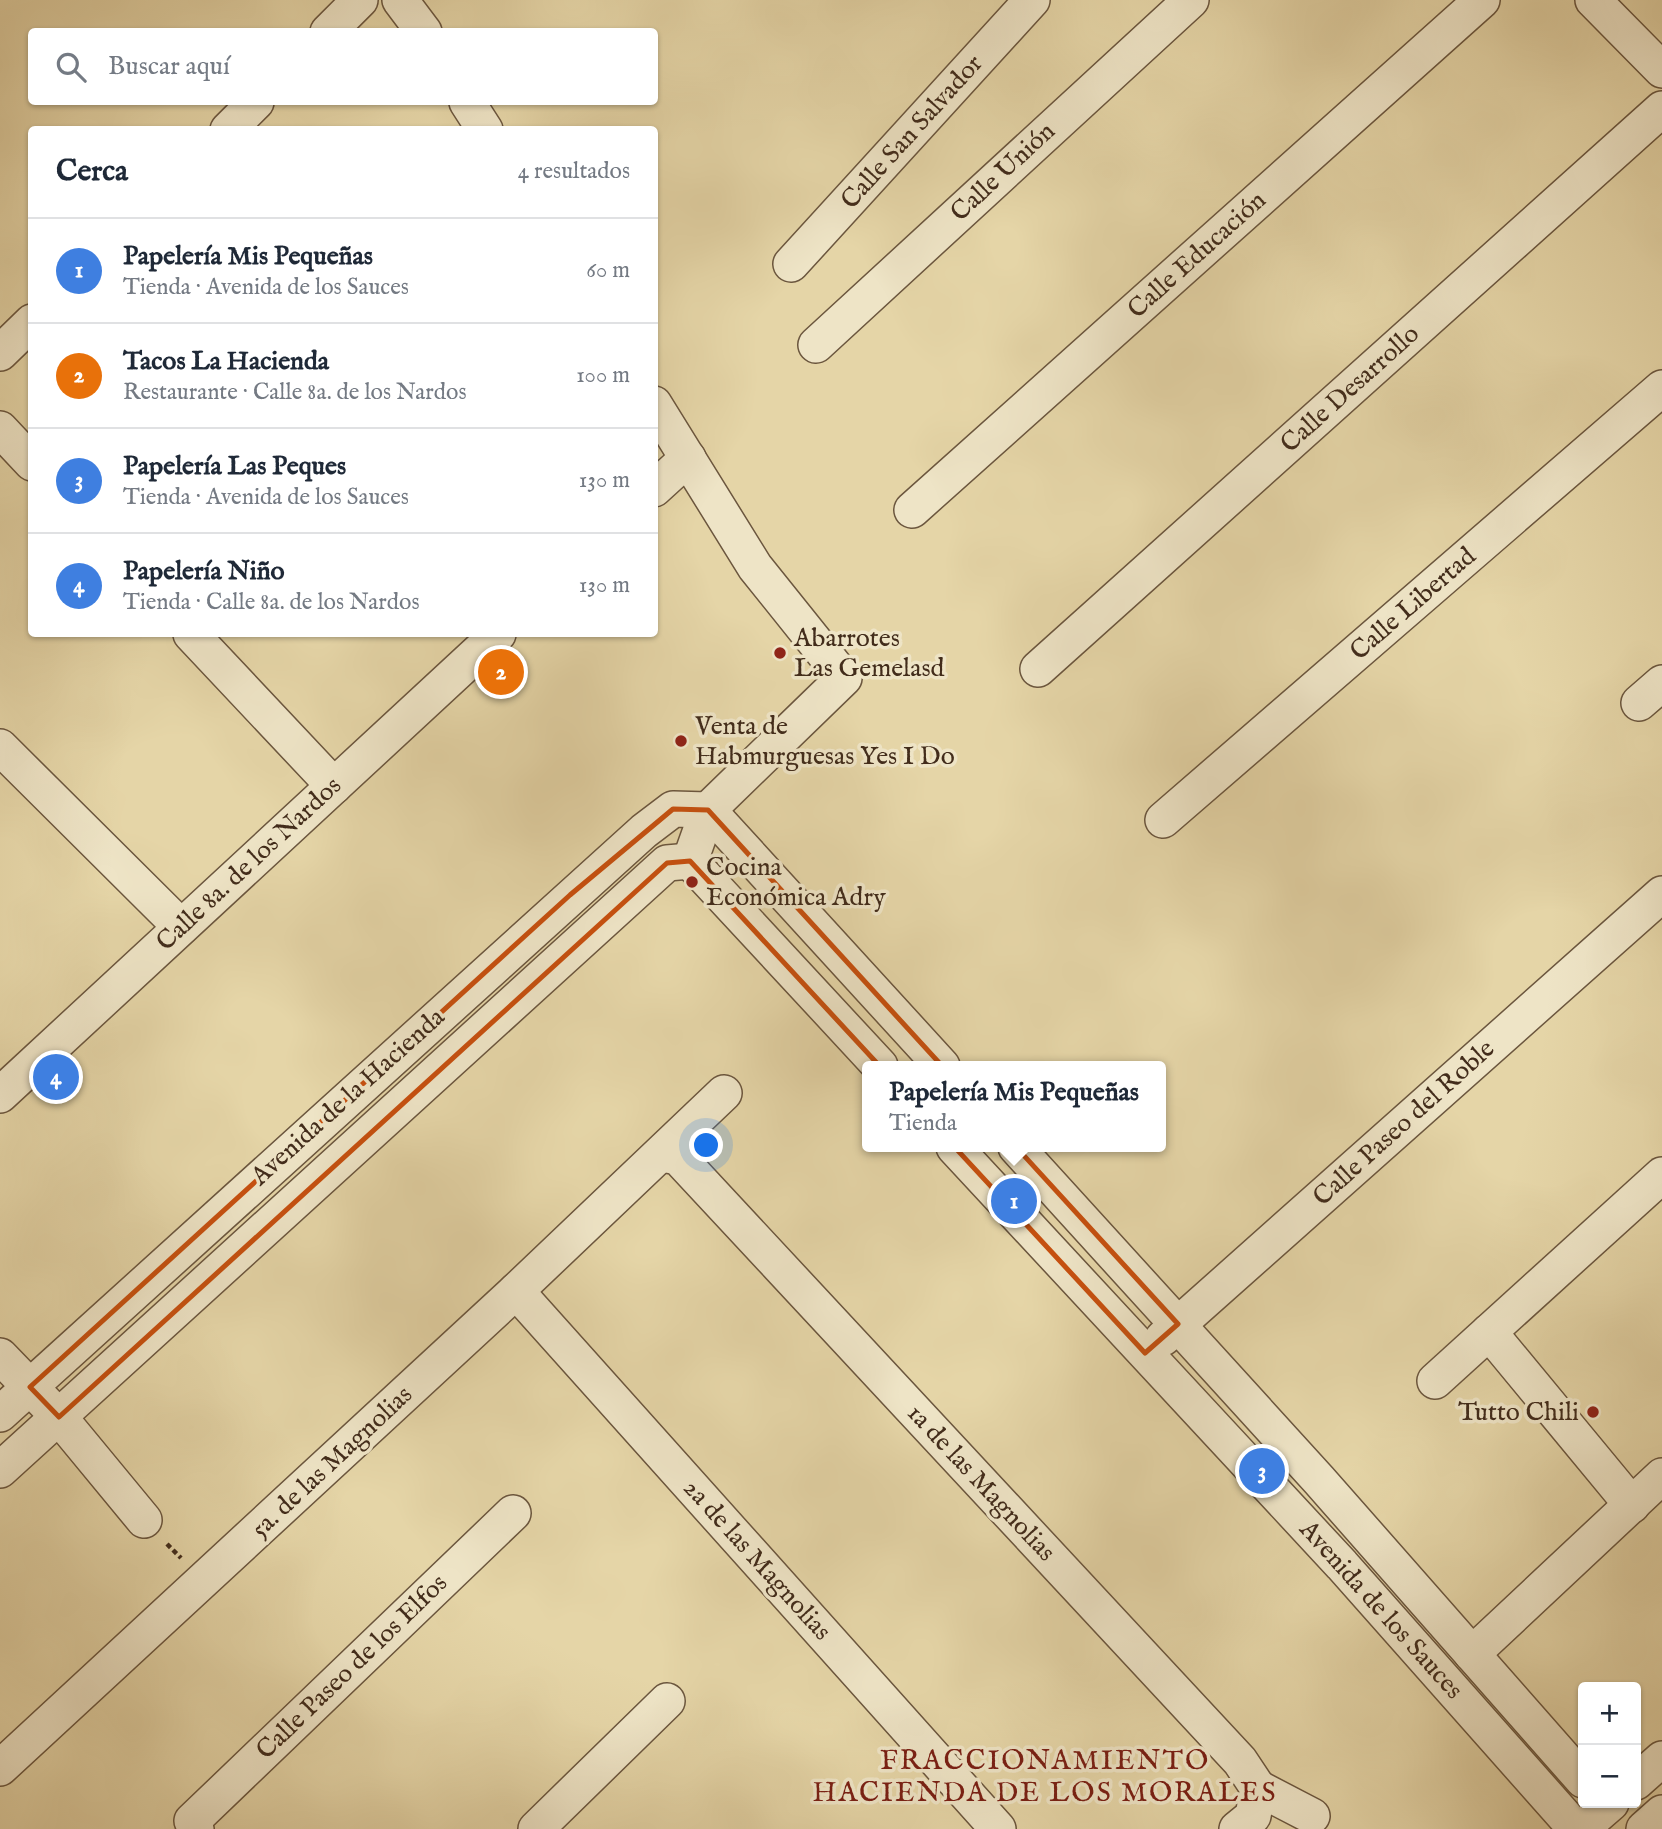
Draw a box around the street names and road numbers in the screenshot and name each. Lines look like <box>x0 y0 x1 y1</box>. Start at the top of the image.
street label: Calle San Salvador <box>834 47 990 216</box>
street label: Calle Unión <box>944 115 1062 229</box>
street label: Calle Educación <box>1121 184 1273 326</box>
street label: Calle Desarrollo <box>1274 318 1426 460</box>
street label: Calle Libertad <box>1343 540 1483 668</box>
street label: Calle 8a. de los Nardos <box>149 770 349 958</box>
street label: Avenida de la Hacienda <box>243 1001 452 1193</box>
street label: Calle Paseo del Roble <box>1306 1033 1502 1213</box>
street label: 5a. de las Magnolias <box>244 1379 420 1545</box>
street label: 1a de las Magnolias <box>900 1397 1062 1569</box>
street label: 2a de las Magnolias <box>676 1473 838 1647</box>
street label: Avenida de los Sauces <box>1291 1513 1470 1706</box>
street label: Calle Paseo de los Elfos <box>249 1567 455 1767</box>

